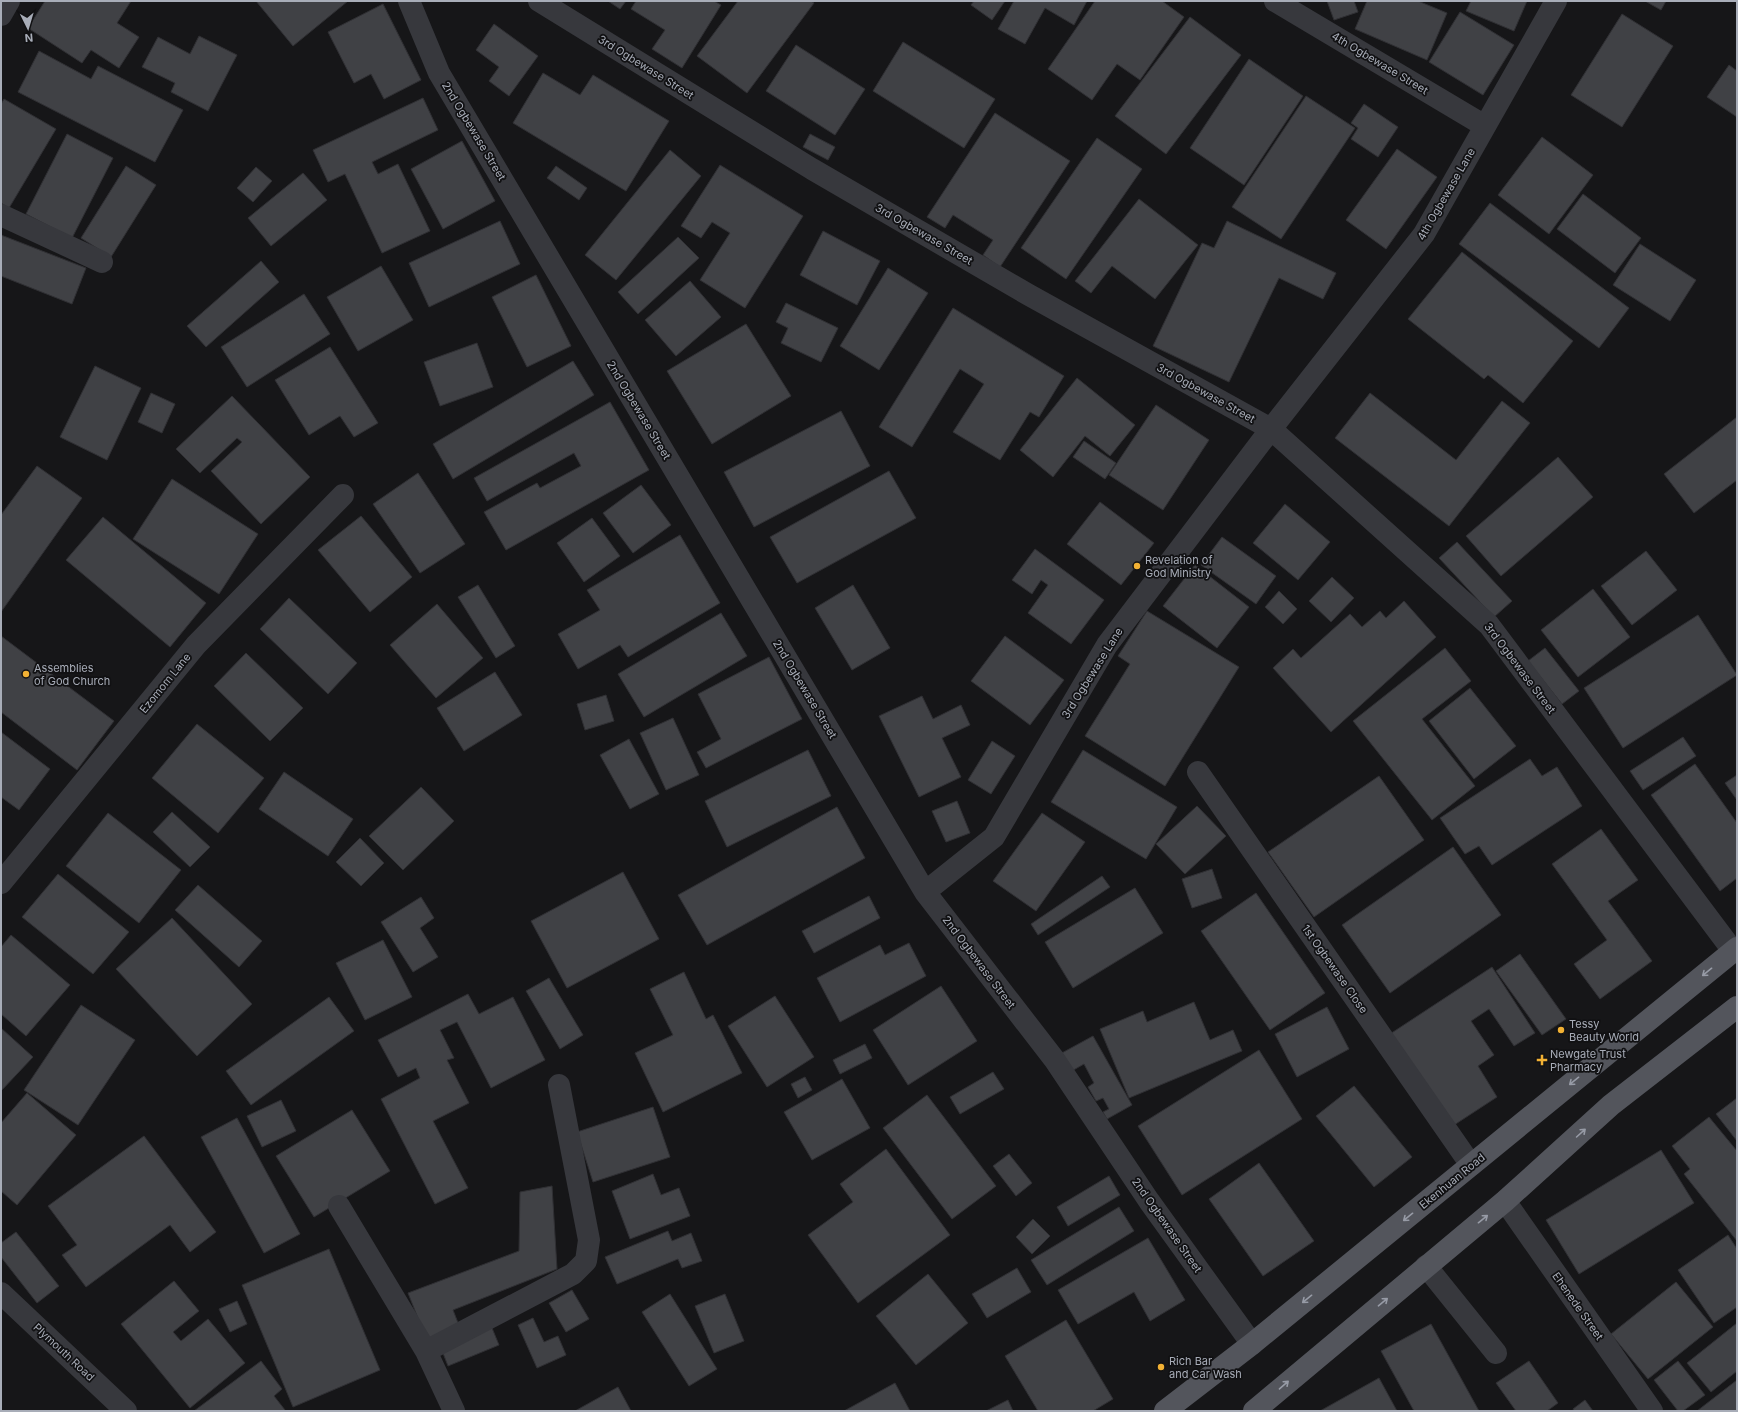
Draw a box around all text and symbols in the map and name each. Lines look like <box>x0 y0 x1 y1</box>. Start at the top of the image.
north arrow <box>8 8 48 48</box>
street label: 4th Ogbewase Street <box>1329 29 1431 98</box>
text: N <box>24 31 34 45</box>
street label: 3rd Ogbewase Street <box>596 32 697 102</box>
street label: 2nd Ogbewase Street <box>439 79 509 183</box>
street label: 4th Ogbewase Lane <box>1414 145 1478 243</box>
street label: 3rd Ogbewase Street <box>873 200 976 268</box>
street label: 2nd Ogbewase Street <box>604 358 674 462</box>
street label: 3rd Ogbewase Street <box>1154 360 1258 426</box>
place label: Revelation of God Ministry <box>1145 553 1212 580</box>
marker: Revelation of God Ministry <box>1132 561 1142 571</box>
street label: 3rd Ogbewase Street <box>1481 620 1559 717</box>
street label: 3rd Ogbewase Lane <box>1058 625 1126 721</box>
street label: 2nd Ogbewase Street <box>770 637 840 741</box>
street label: Ezomom Lane <box>136 650 194 716</box>
place label: Assemblies of God Church <box>34 661 110 688</box>
marker: Assemblies of God Church <box>21 669 31 679</box>
street label: 2nd Ogbewase Street <box>940 913 1019 1012</box>
street label: 1st Ogbewase Close <box>1299 922 1371 1016</box>
one-way arrow <box>1701 968 1712 977</box>
place label: Tessy Beauty World <box>1569 1017 1639 1044</box>
marker: Tessy Beauty World <box>1556 1025 1566 1035</box>
place label: Newgate Trust Pharmacy <box>1550 1047 1626 1074</box>
marker: Newgate Trust Pharmacy <box>1537 1055 1547 1065</box>
one-way arrow <box>1568 1077 1579 1086</box>
one-way arrow <box>1576 1128 1586 1137</box>
street label: Ekenhuan Road <box>1416 1150 1488 1212</box>
street label: 2nd Ogbewase Street <box>1129 1175 1205 1275</box>
one-way arrow <box>1403 1212 1413 1221</box>
one-way arrow <box>1478 1214 1489 1223</box>
street label: Ehenede Street <box>1549 1269 1607 1343</box>
one-way arrow <box>1302 1295 1313 1303</box>
one-way arrow <box>1378 1297 1389 1306</box>
street label: Plymouth Road <box>31 1320 97 1384</box>
place label: Rich Bar and Car Wash <box>1169 1354 1242 1381</box>
marker: Rich Bar and Car Wash <box>1156 1362 1166 1372</box>
one-way arrow <box>1278 1381 1289 1390</box>

